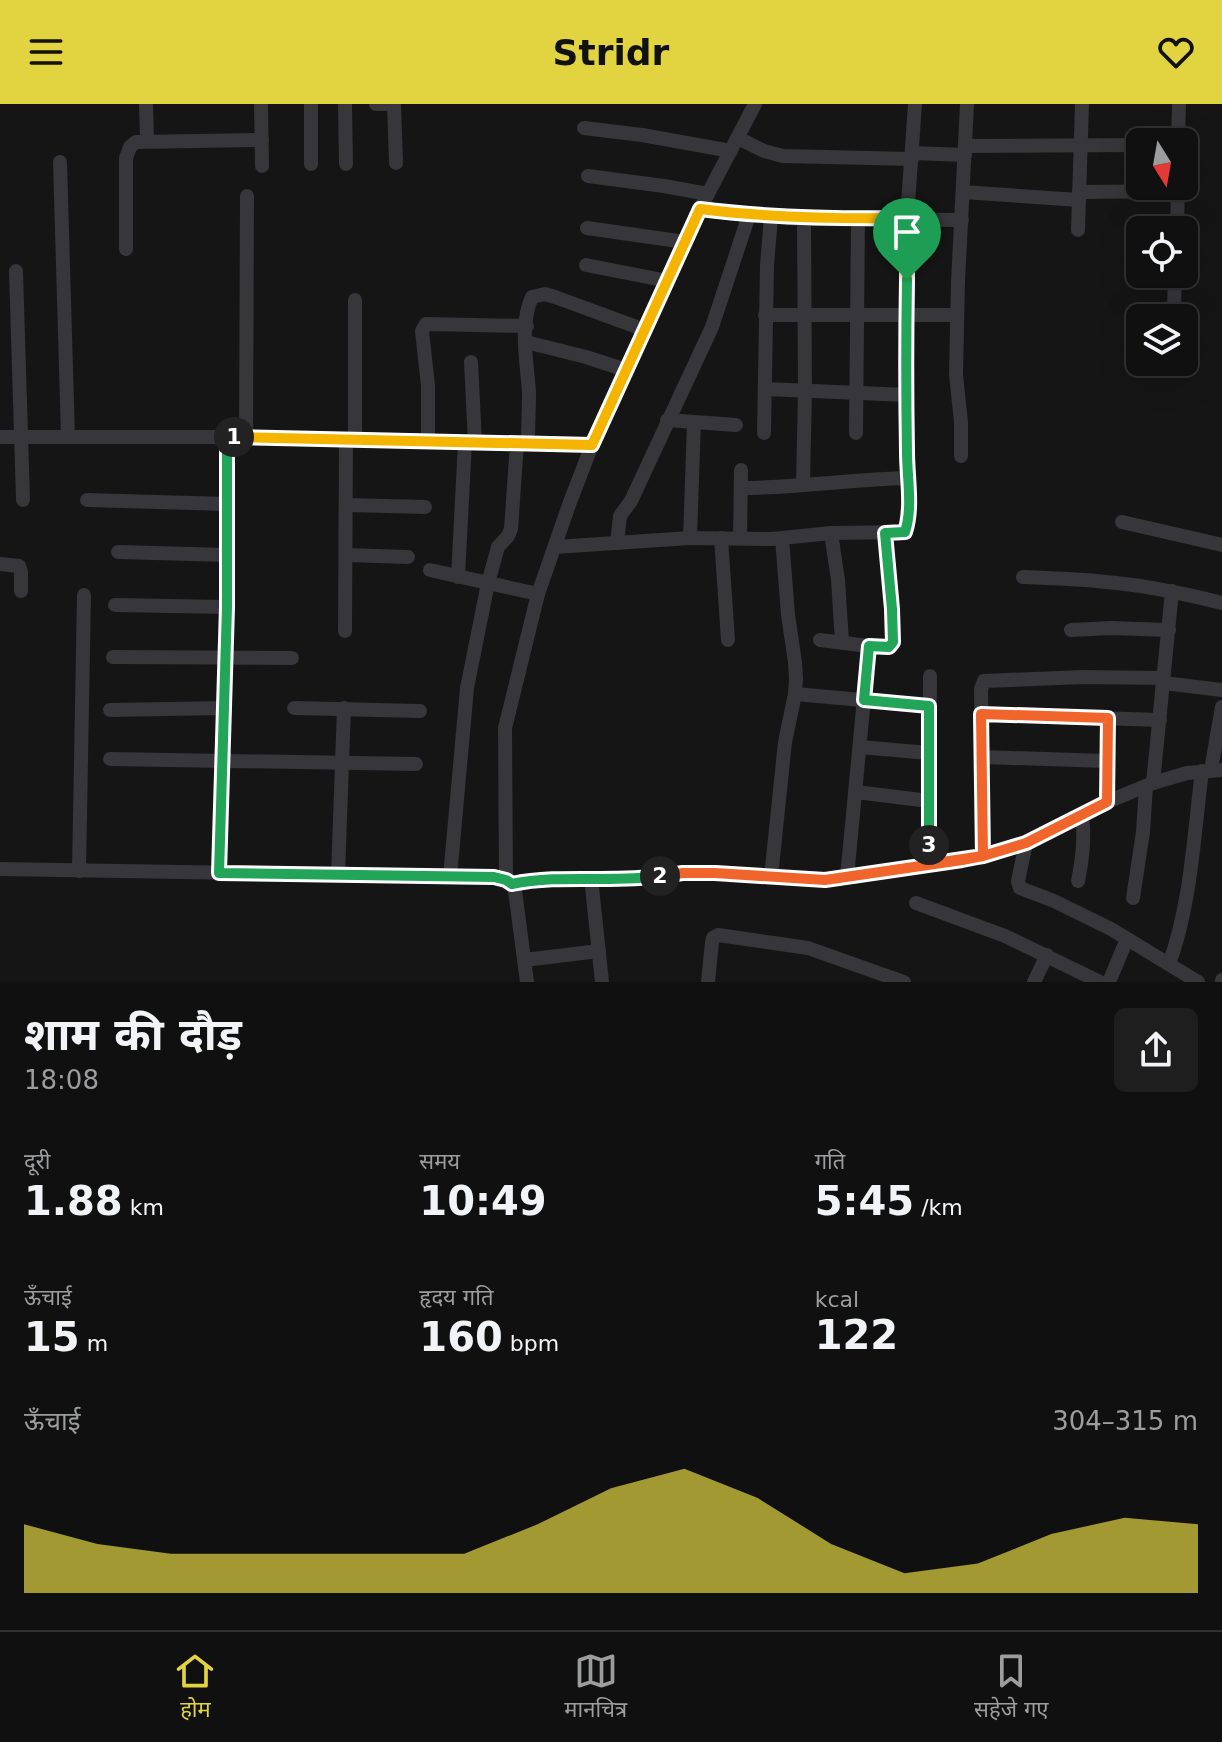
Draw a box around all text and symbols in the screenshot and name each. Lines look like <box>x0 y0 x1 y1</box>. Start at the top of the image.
icon: menu <box>24 30 68 74</box>
icon: heart <box>1154 30 1198 74</box>
text: Stridr <box>553 32 669 73</box>
north arrow <box>1126 128 1198 200</box>
map controls <box>1126 128 1198 376</box>
pin <box>873 198 941 280</box>
icon: arrive <box>885 210 929 254</box>
button: locate <box>1126 216 1198 288</box>
button: layers <box>1126 304 1198 376</box>
pin: 1 <box>214 417 254 457</box>
text: 1 <box>226 424 242 449</box>
pin: 3 <box>909 825 949 865</box>
text: 3 <box>921 832 937 857</box>
pin: 2 <box>640 856 680 896</box>
text: 2 <box>652 863 668 888</box>
button: share <box>1114 1008 1198 1092</box>
text: शाम की दौड़ <box>24 1009 242 1060</box>
text: 18:08 <box>24 1065 99 1095</box>
text: दूरी <box>24 1149 50 1174</box>
text: समय <box>419 1149 460 1174</box>
text: गति <box>815 1149 845 1174</box>
text: 1.88 <box>24 1178 123 1224</box>
text: 10:49 <box>419 1178 547 1224</box>
text: 5:45 <box>815 1178 914 1224</box>
text: km <box>123 1195 164 1220</box>
text: /km <box>914 1195 963 1220</box>
text: ऊँचाई <box>24 1285 72 1310</box>
text: हृदय गति <box>419 1285 494 1310</box>
text: kcal <box>815 1287 859 1312</box>
text: 122 <box>815 1312 898 1358</box>
text: 15 <box>24 1314 80 1360</box>
text: 160 <box>419 1314 503 1360</box>
text: m <box>80 1331 108 1356</box>
text: bpm <box>503 1331 559 1356</box>
text: ऊँचाई <box>24 1406 80 1436</box>
text: 304–315 m <box>1052 1406 1198 1436</box>
tab: होम <box>173 1649 217 1726</box>
tab: मानचित्र <box>564 1649 627 1726</box>
tab: सहेजे गए <box>974 1649 1049 1726</box>

